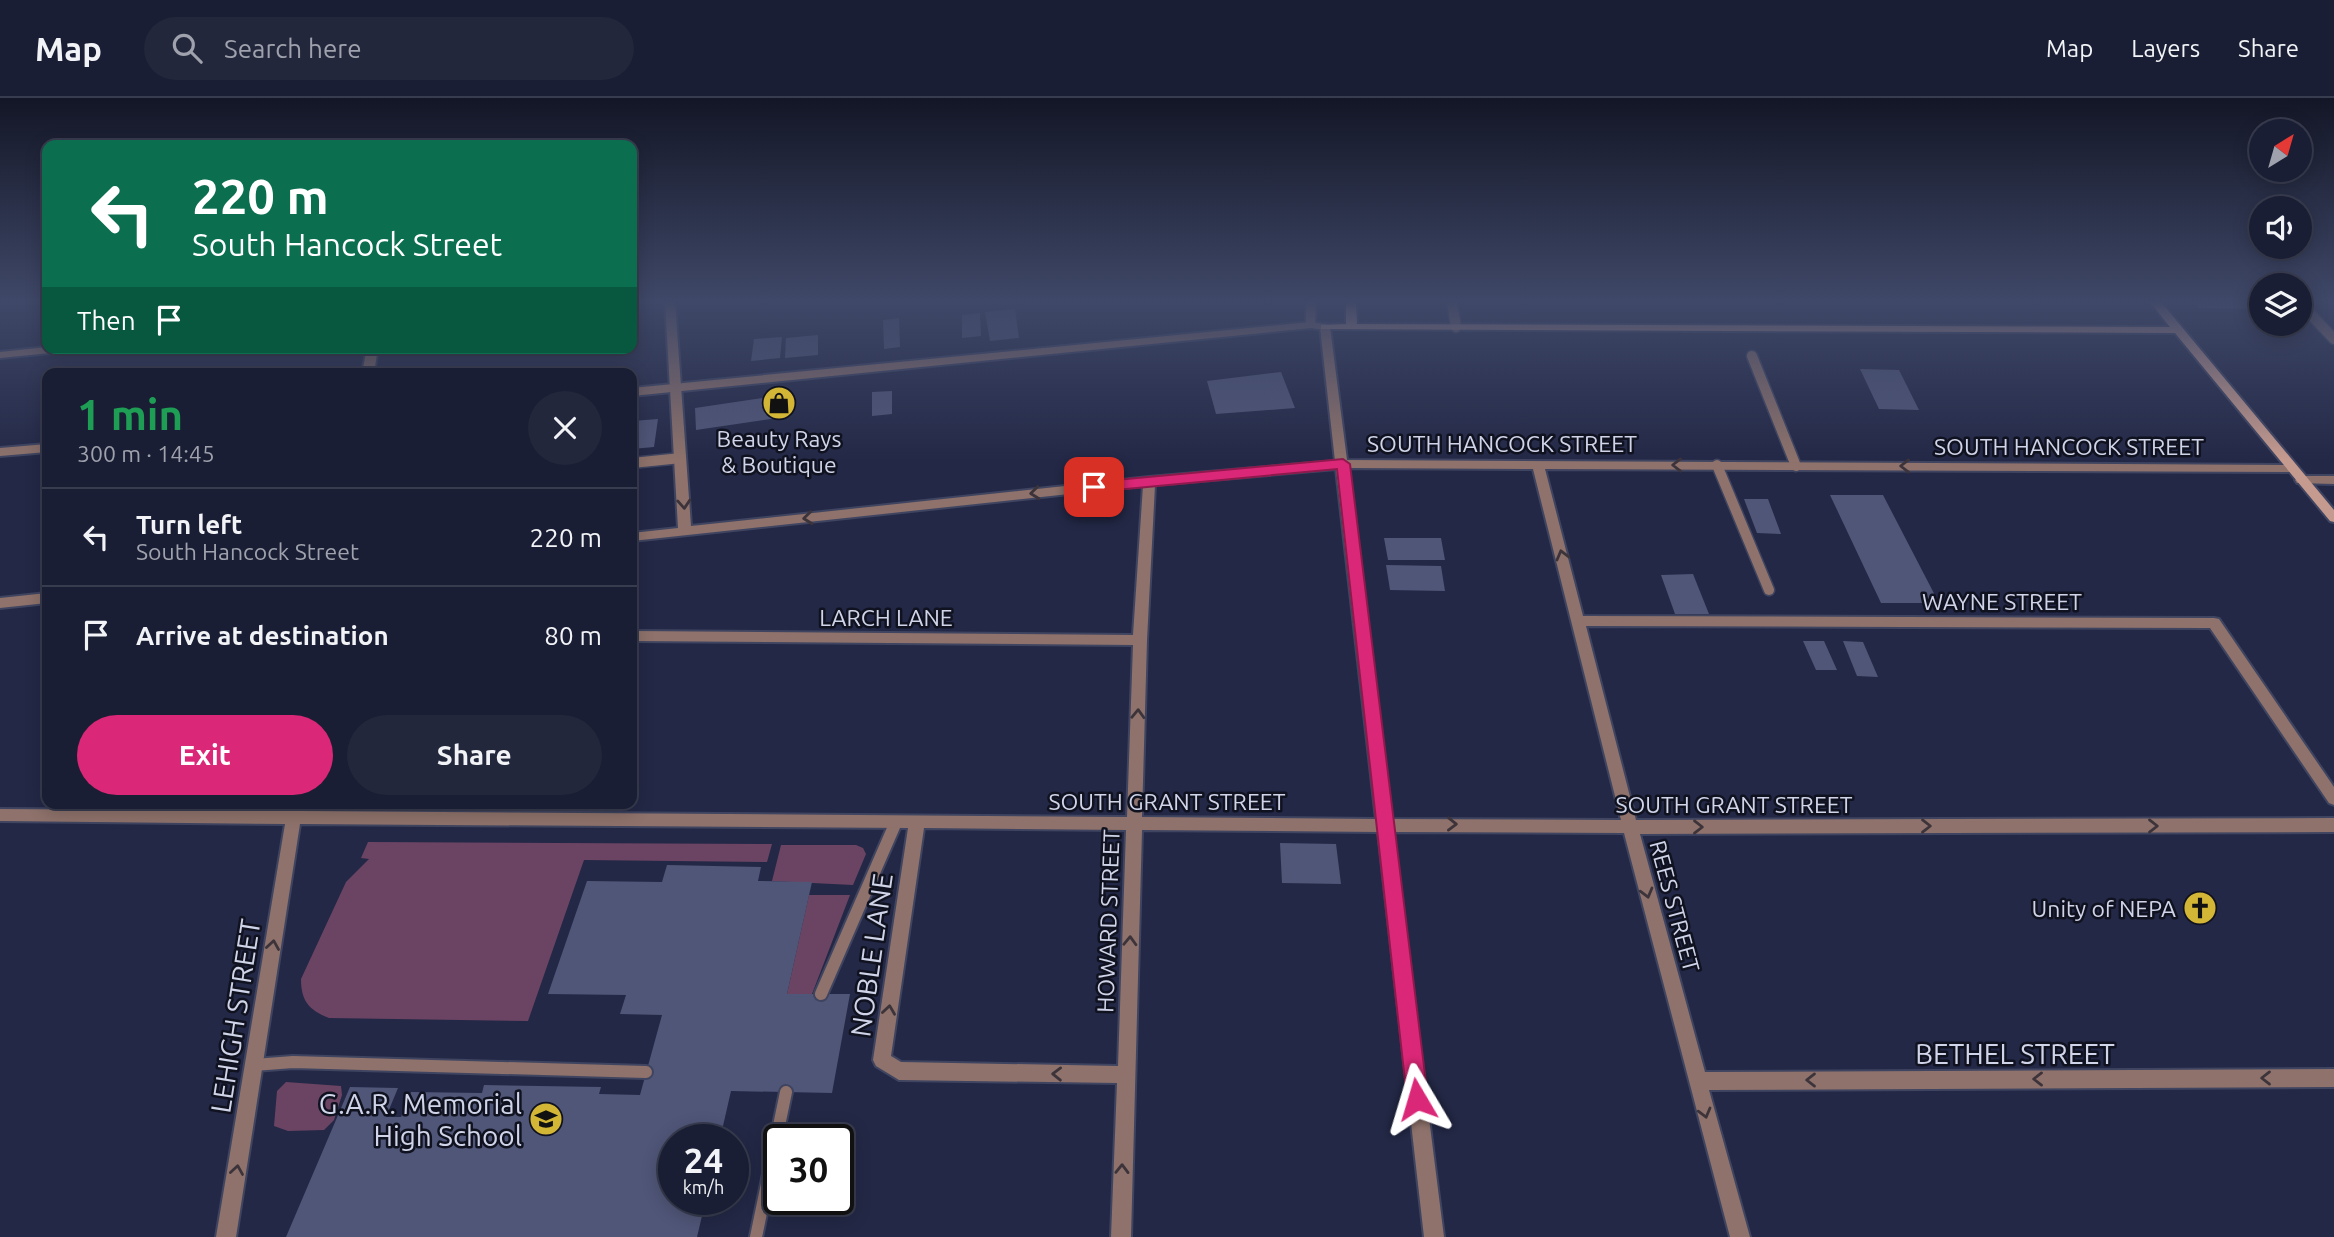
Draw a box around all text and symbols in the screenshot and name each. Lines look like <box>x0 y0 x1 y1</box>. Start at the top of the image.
search box <box>144 17 634 80</box>
icon: search <box>168 29 206 67</box>
text: Map <box>35 30 102 67</box>
text: Search here <box>224 34 362 63</box>
text: Map <box>2046 35 2093 62</box>
text: Layers <box>2131 35 2200 62</box>
text: Share <box>2238 35 2299 62</box>
north arrow <box>2249 119 2312 182</box>
map controls <box>2249 119 2312 336</box>
icon: left <box>77 168 168 259</box>
text: 220 m <box>192 168 329 223</box>
button: sound <box>2249 196 2312 259</box>
text: South Hancock Street <box>192 226 502 262</box>
button: layers <box>2249 273 2312 336</box>
icon: arrive <box>150 301 188 339</box>
text: Then <box>77 306 136 335</box>
shop icon: Beauty Rays & Boutique <box>760 384 798 422</box>
text: 1 min <box>77 391 183 438</box>
button: close <box>528 391 602 465</box>
place label: Beauty Rays & Boutique <box>717 426 841 477</box>
street label: SOUTH HANCOCK STREET <box>1367 431 1637 456</box>
street label: SOUTH HANCOCK STREET <box>1934 434 2204 459</box>
text: 300 m · 14:45 <box>77 441 215 466</box>
pin <box>1064 457 1124 517</box>
one-way arrow <box>1671 457 1682 473</box>
one-way arrow <box>1899 458 1909 474</box>
icon: arrive <box>1075 468 1113 506</box>
one-way arrow <box>1029 486 1040 501</box>
one-way arrow <box>676 499 691 510</box>
text: Turn left <box>136 510 242 539</box>
one-way arrow <box>803 510 814 525</box>
icon: left <box>77 518 115 556</box>
text: 220 m <box>530 523 602 552</box>
text: South Hancock Street <box>136 539 359 564</box>
one-way arrow <box>1555 549 1570 561</box>
street label: WAYNE STREET <box>1922 589 2082 614</box>
street label: LARCH LANE <box>819 605 953 630</box>
icon: arrive <box>77 616 115 654</box>
text: Arrive at destination <box>136 621 389 650</box>
text: 80 m <box>544 621 602 650</box>
one-way arrow <box>1130 708 1145 719</box>
button: Exit <box>77 715 333 795</box>
button: Share <box>347 715 602 795</box>
street label: SOUTH GRANT STREET <box>1048 789 1286 814</box>
street label: SOUTH GRANT STREET <box>1615 792 1853 817</box>
one-way arrow <box>1447 816 1458 832</box>
one-way arrow <box>1921 818 1932 834</box>
one-way arrow <box>2149 818 2159 834</box>
one-way arrow <box>1694 819 1704 835</box>
street label: HOWARD STREET <box>1092 829 1124 1013</box>
street label: REES STREET <box>1645 837 1705 975</box>
street label: NOBLE LANE <box>844 871 898 1039</box>
one-way arrow <box>1639 887 1654 899</box>
church icon: Unity of NEPA <box>2181 889 2219 927</box>
place label: Unity of NEPA <box>2032 896 2176 921</box>
street label: LEHIGH STREET <box>204 916 266 1115</box>
one-way arrow <box>1123 936 1138 947</box>
one-way arrow <box>265 939 280 951</box>
one-way arrow <box>882 1005 897 1016</box>
street label: BETHEL STREET <box>1915 1038 2115 1069</box>
position arrow <box>1380 1062 1454 1136</box>
one-way arrow <box>1051 1066 1061 1082</box>
one-way arrow <box>2260 1070 2271 1086</box>
one-way arrow <box>2033 1071 2043 1087</box>
one-way arrow <box>1805 1073 1816 1088</box>
place label: G.A.R. Memorial High School <box>319 1088 522 1151</box>
school or university icon: G.A.R. Memorial High School <box>527 1100 565 1138</box>
one-way arrow <box>1697 1107 1712 1119</box>
speed limit sign: 30 <box>763 1124 854 1215</box>
text: 24 <box>684 1140 723 1180</box>
one-way arrow <box>1115 1163 1130 1174</box>
one-way arrow <box>229 1164 244 1176</box>
text: km/h <box>683 1177 724 1197</box>

